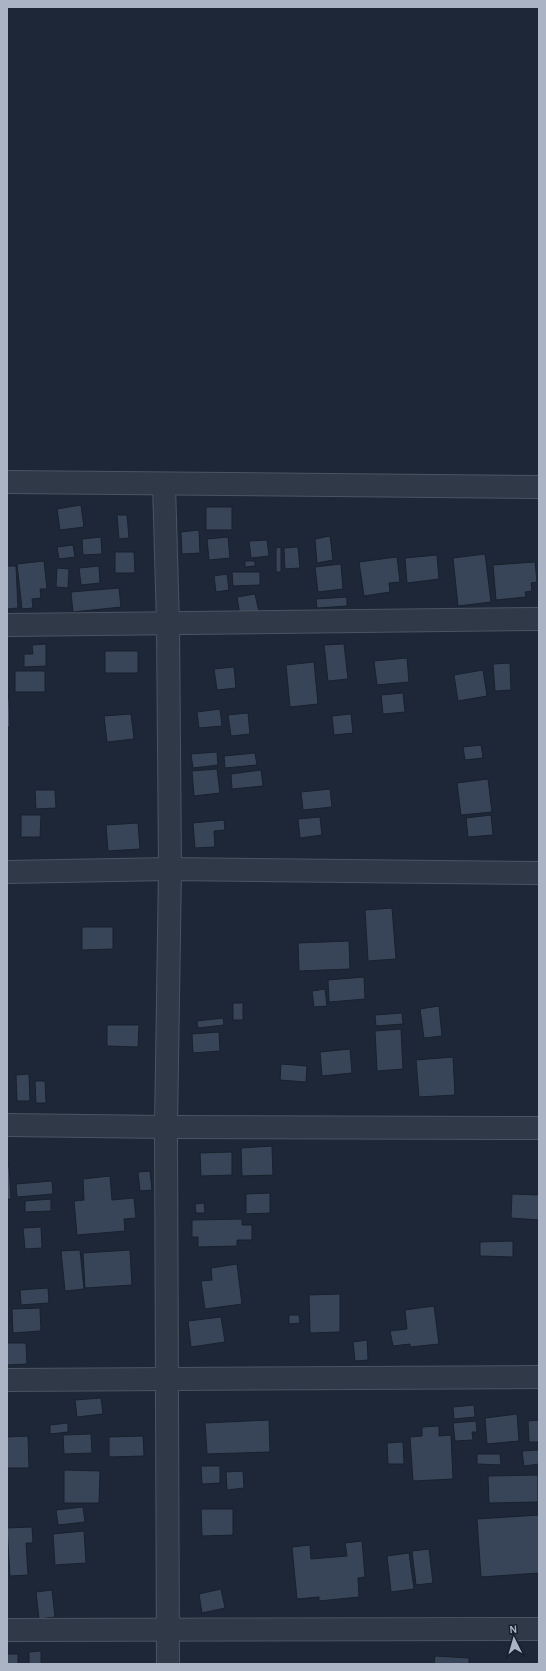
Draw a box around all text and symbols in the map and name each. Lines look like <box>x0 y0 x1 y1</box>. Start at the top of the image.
north arrow <box>494 1619 534 1659</box>
text: N <box>509 1624 517 1635</box>

